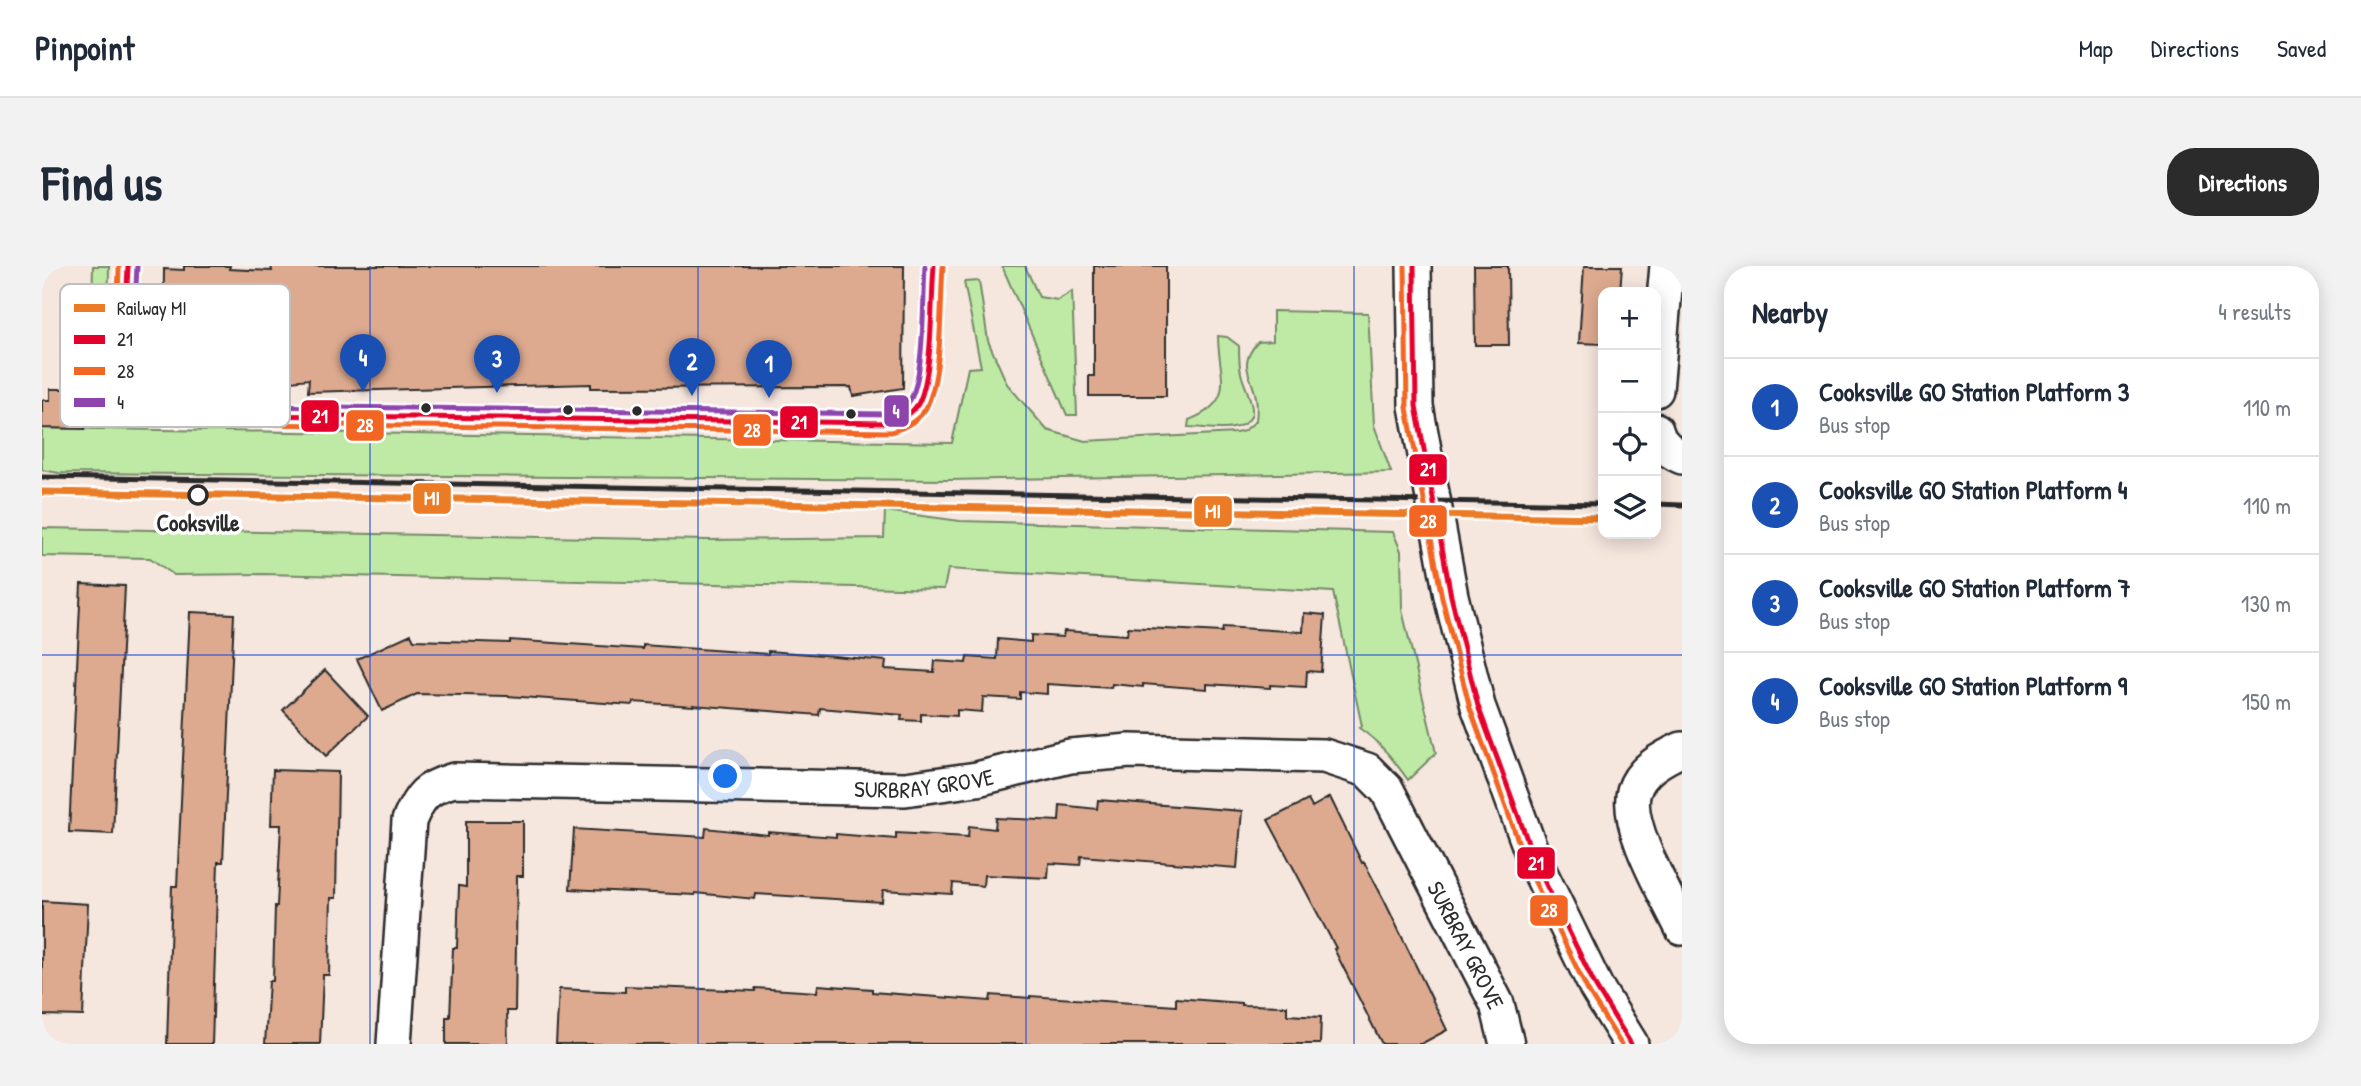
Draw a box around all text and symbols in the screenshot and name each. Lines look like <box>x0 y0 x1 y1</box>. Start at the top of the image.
text: Pinpoint <box>35 26 134 70</box>
text: Map <box>2079 32 2113 64</box>
text: Directions <box>2151 32 2239 64</box>
text: Saved <box>2277 32 2326 64</box>
button: Directions <box>2167 148 2319 216</box>
text: Find us <box>42 149 162 215</box>
legend <box>60 284 290 427</box>
map controls <box>1598 287 1661 539</box>
button: + <box>1598 287 1661 350</box>
text: Nearby <box>1752 292 1828 332</box>
text: Railway MI <box>117 295 187 321</box>
text: 4 results <box>2218 296 2291 327</box>
text: 21 <box>117 326 133 352</box>
pin: 4 <box>340 334 386 392</box>
pin: 3 <box>474 335 520 393</box>
pin: 2 <box>669 338 715 396</box>
pin: 1 <box>746 340 792 398</box>
button: − <box>1598 350 1661 413</box>
text: 28 <box>117 358 134 384</box>
text: Cooksville GO Station Platform 3 <box>1819 374 2129 409</box>
text: 4 <box>117 389 124 415</box>
text: 1 <box>1771 392 1779 423</box>
text: 110 m <box>2243 392 2291 423</box>
line badge: 4 <box>883 394 910 428</box>
text: 4 <box>892 398 900 424</box>
line badge: 21 <box>300 399 340 433</box>
unlabelled marker <box>419 401 433 415</box>
text: 21 <box>312 403 328 429</box>
unlabelled marker <box>561 403 575 417</box>
unlabelled marker <box>630 404 644 418</box>
line badge: 21 <box>779 405 819 439</box>
unlabelled marker <box>844 407 858 421</box>
line badge: 28 <box>345 409 385 442</box>
text: 21 <box>791 409 807 435</box>
text: Bus stop <box>1819 409 1890 440</box>
text: 28 <box>356 412 374 438</box>
line badge: 28 <box>732 413 772 447</box>
button: locate <box>1598 413 1661 476</box>
text: 28 <box>743 417 761 443</box>
line badge: 21 <box>1408 453 1448 486</box>
text: 21 <box>1420 456 1436 482</box>
text: Cooksville GO Station Platform 4 <box>1819 472 2128 507</box>
button: layers <box>1598 476 1661 539</box>
line badge: MI <box>412 482 452 515</box>
marker: Cooksville <box>188 485 208 505</box>
text: MI <box>424 485 440 511</box>
text: 2 <box>1770 490 1780 521</box>
text: 110 m <box>2243 490 2291 521</box>
line badge: MI <box>1193 495 1233 528</box>
text: MI <box>1205 498 1221 524</box>
line badge: 28 <box>1408 504 1448 538</box>
place label: Cooksville <box>157 507 240 538</box>
text: Bus stop <box>1819 507 1890 538</box>
text: 28 <box>1419 508 1437 534</box>
text: Cooksville GO Station Platform 7 <box>1819 570 2131 605</box>
text: 3 <box>1770 588 1780 619</box>
text: 130 m <box>2241 588 2291 619</box>
text: Bus stop <box>1819 605 1890 636</box>
text: Cooksville GO Station Platform 9 <box>1819 668 2127 703</box>
text: 4 <box>1771 686 1779 717</box>
text: 150 m <box>2242 686 2291 717</box>
text: Bus stop <box>1819 703 1890 734</box>
your location <box>708 759 742 793</box>
street label: SURBRAY GROVE <box>854 760 997 805</box>
line badge: 21 <box>1516 846 1556 880</box>
text: 21 <box>1528 850 1544 876</box>
street label: SURBRAY GROVE <box>1421 875 1512 1014</box>
line badge: 28 <box>1529 894 1569 927</box>
text: 28 <box>1540 897 1558 923</box>

